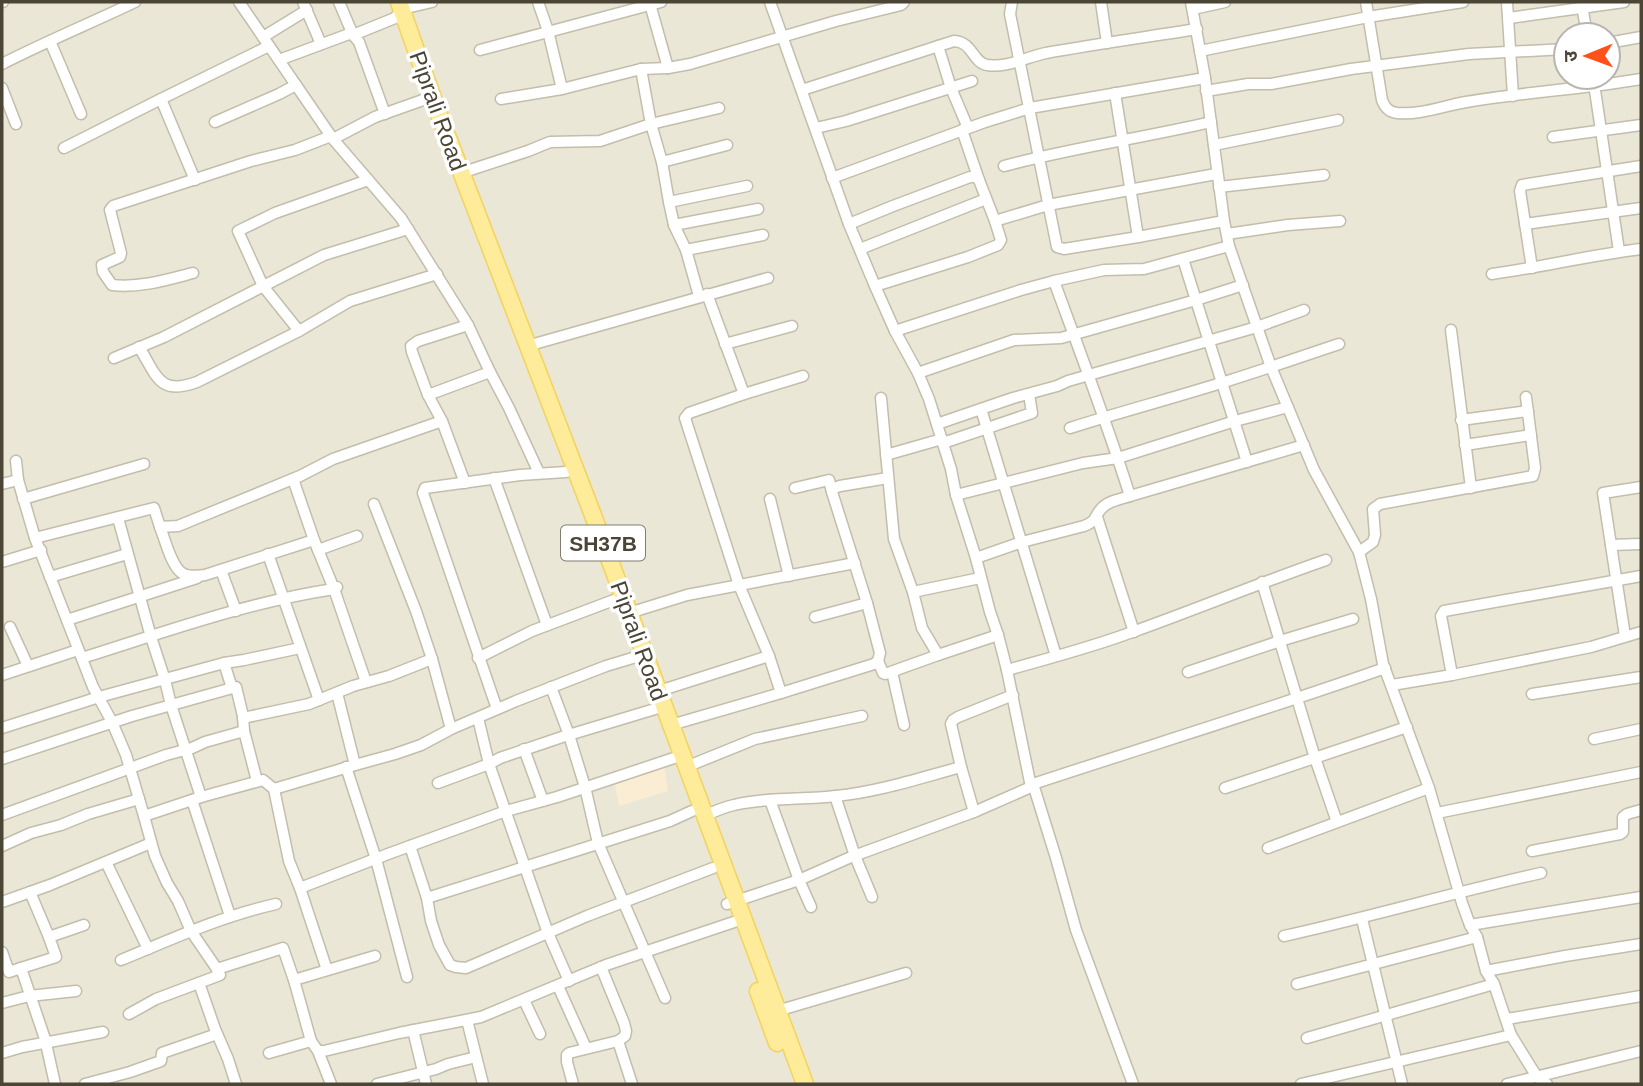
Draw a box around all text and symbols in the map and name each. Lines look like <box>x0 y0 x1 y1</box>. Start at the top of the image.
north arrow <box>1552 21 1622 91</box>
street label: Piprali Road <box>404 48 472 174</box>
text: उ <box>1560 50 1581 62</box>
road number: SH37B <box>561 526 645 560</box>
street label: Piprali Road <box>605 578 673 704</box>

